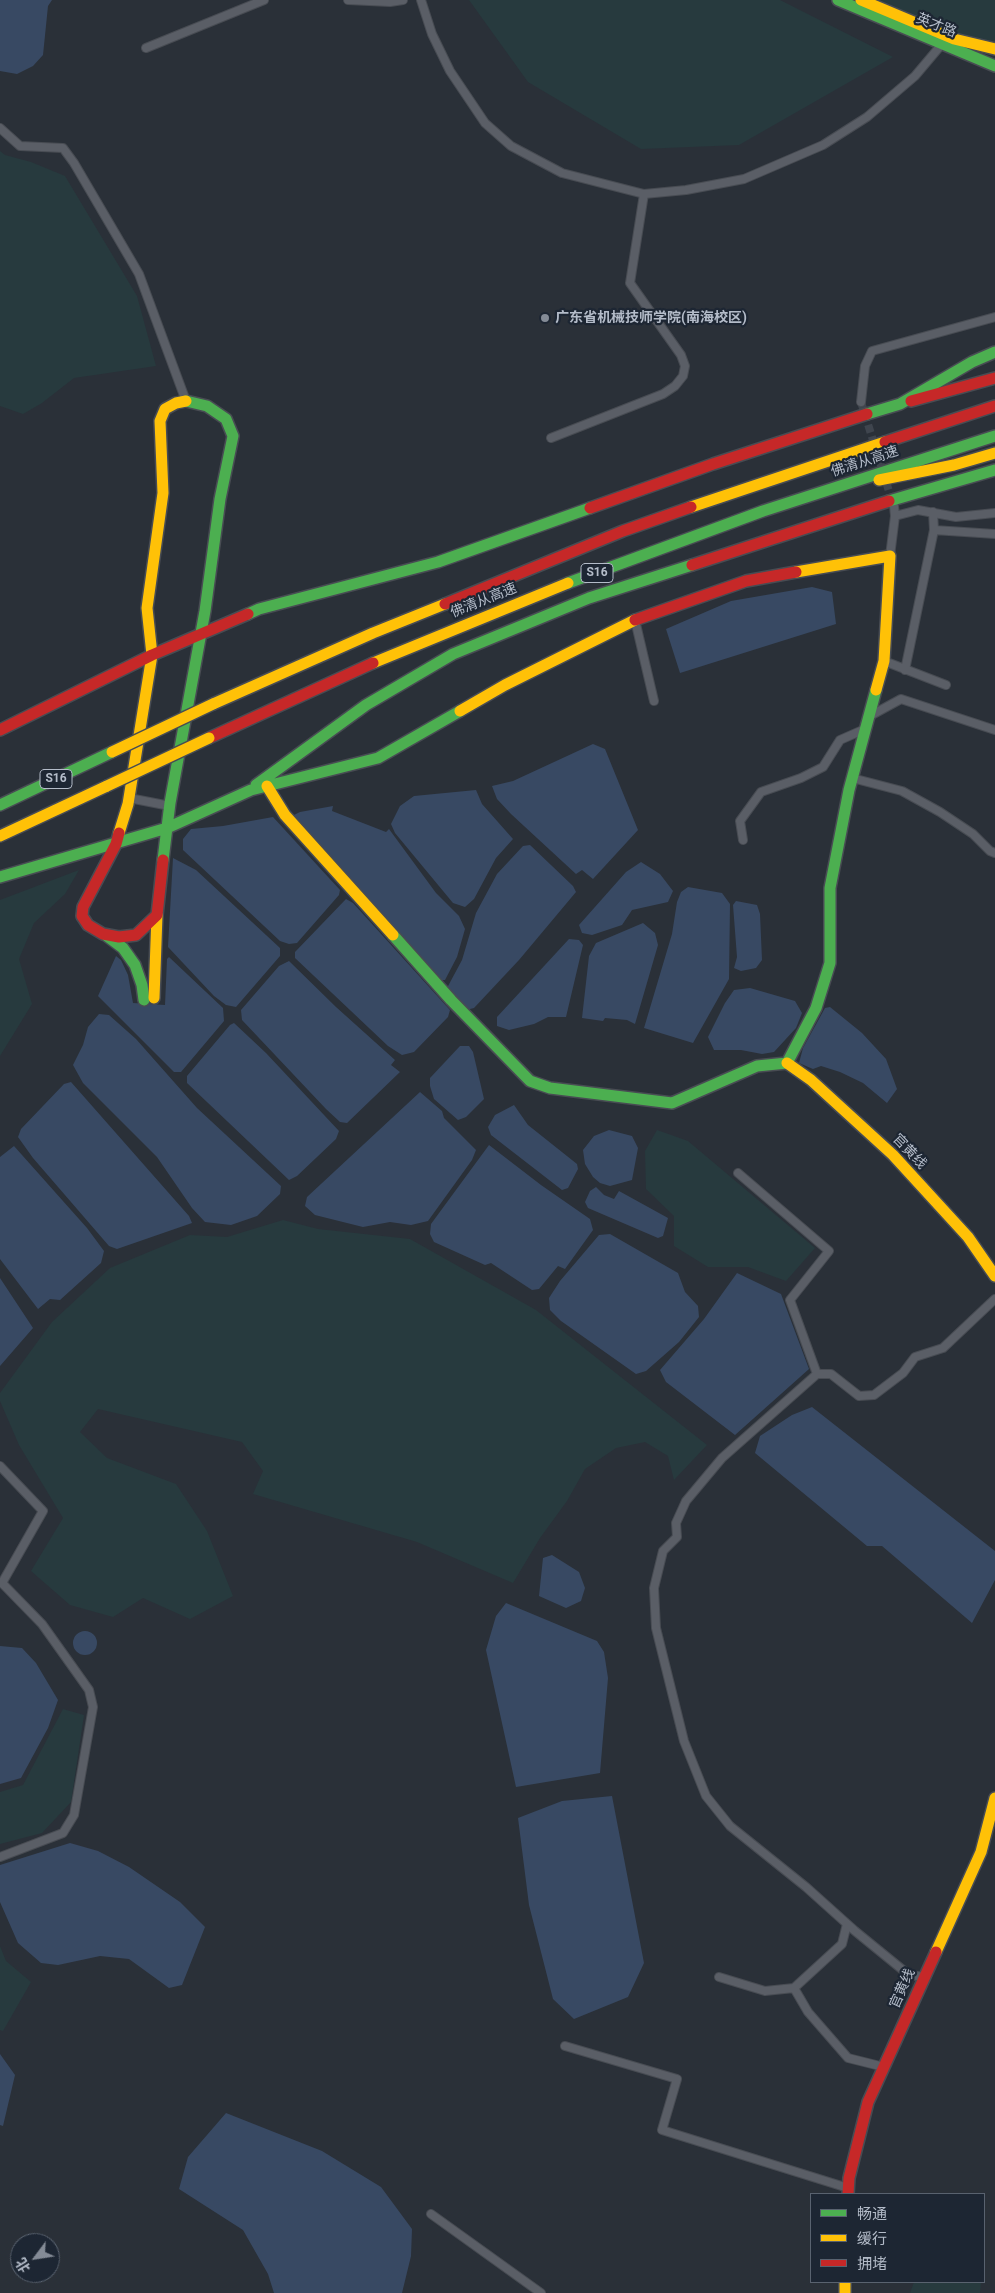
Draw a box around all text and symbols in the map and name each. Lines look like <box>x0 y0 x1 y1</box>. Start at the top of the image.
street label: 英才路 <box>913 10 959 42</box>
place label: 广东省机械技师学院(南海校区) <box>555 310 747 326</box>
marker: 广东省机械技师学院(南海校区) <box>539 312 551 324</box>
street label: 佛清从高速 <box>829 443 901 481</box>
road number: S16 <box>581 564 613 582</box>
street label: 佛清从高速 <box>448 580 520 622</box>
road number: S16 <box>40 770 72 789</box>
street label: 官黄线 <box>888 1131 930 1173</box>
street label: 官黄线 <box>887 1966 919 2012</box>
legend <box>810 2193 985 2283</box>
text: 畅通 <box>857 2205 887 2223</box>
text: 缓行 <box>857 2230 887 2248</box>
north arrow <box>10 2233 60 2283</box>
text: 北 <box>13 2255 33 2275</box>
text: 拥堵 <box>857 2255 887 2273</box>

